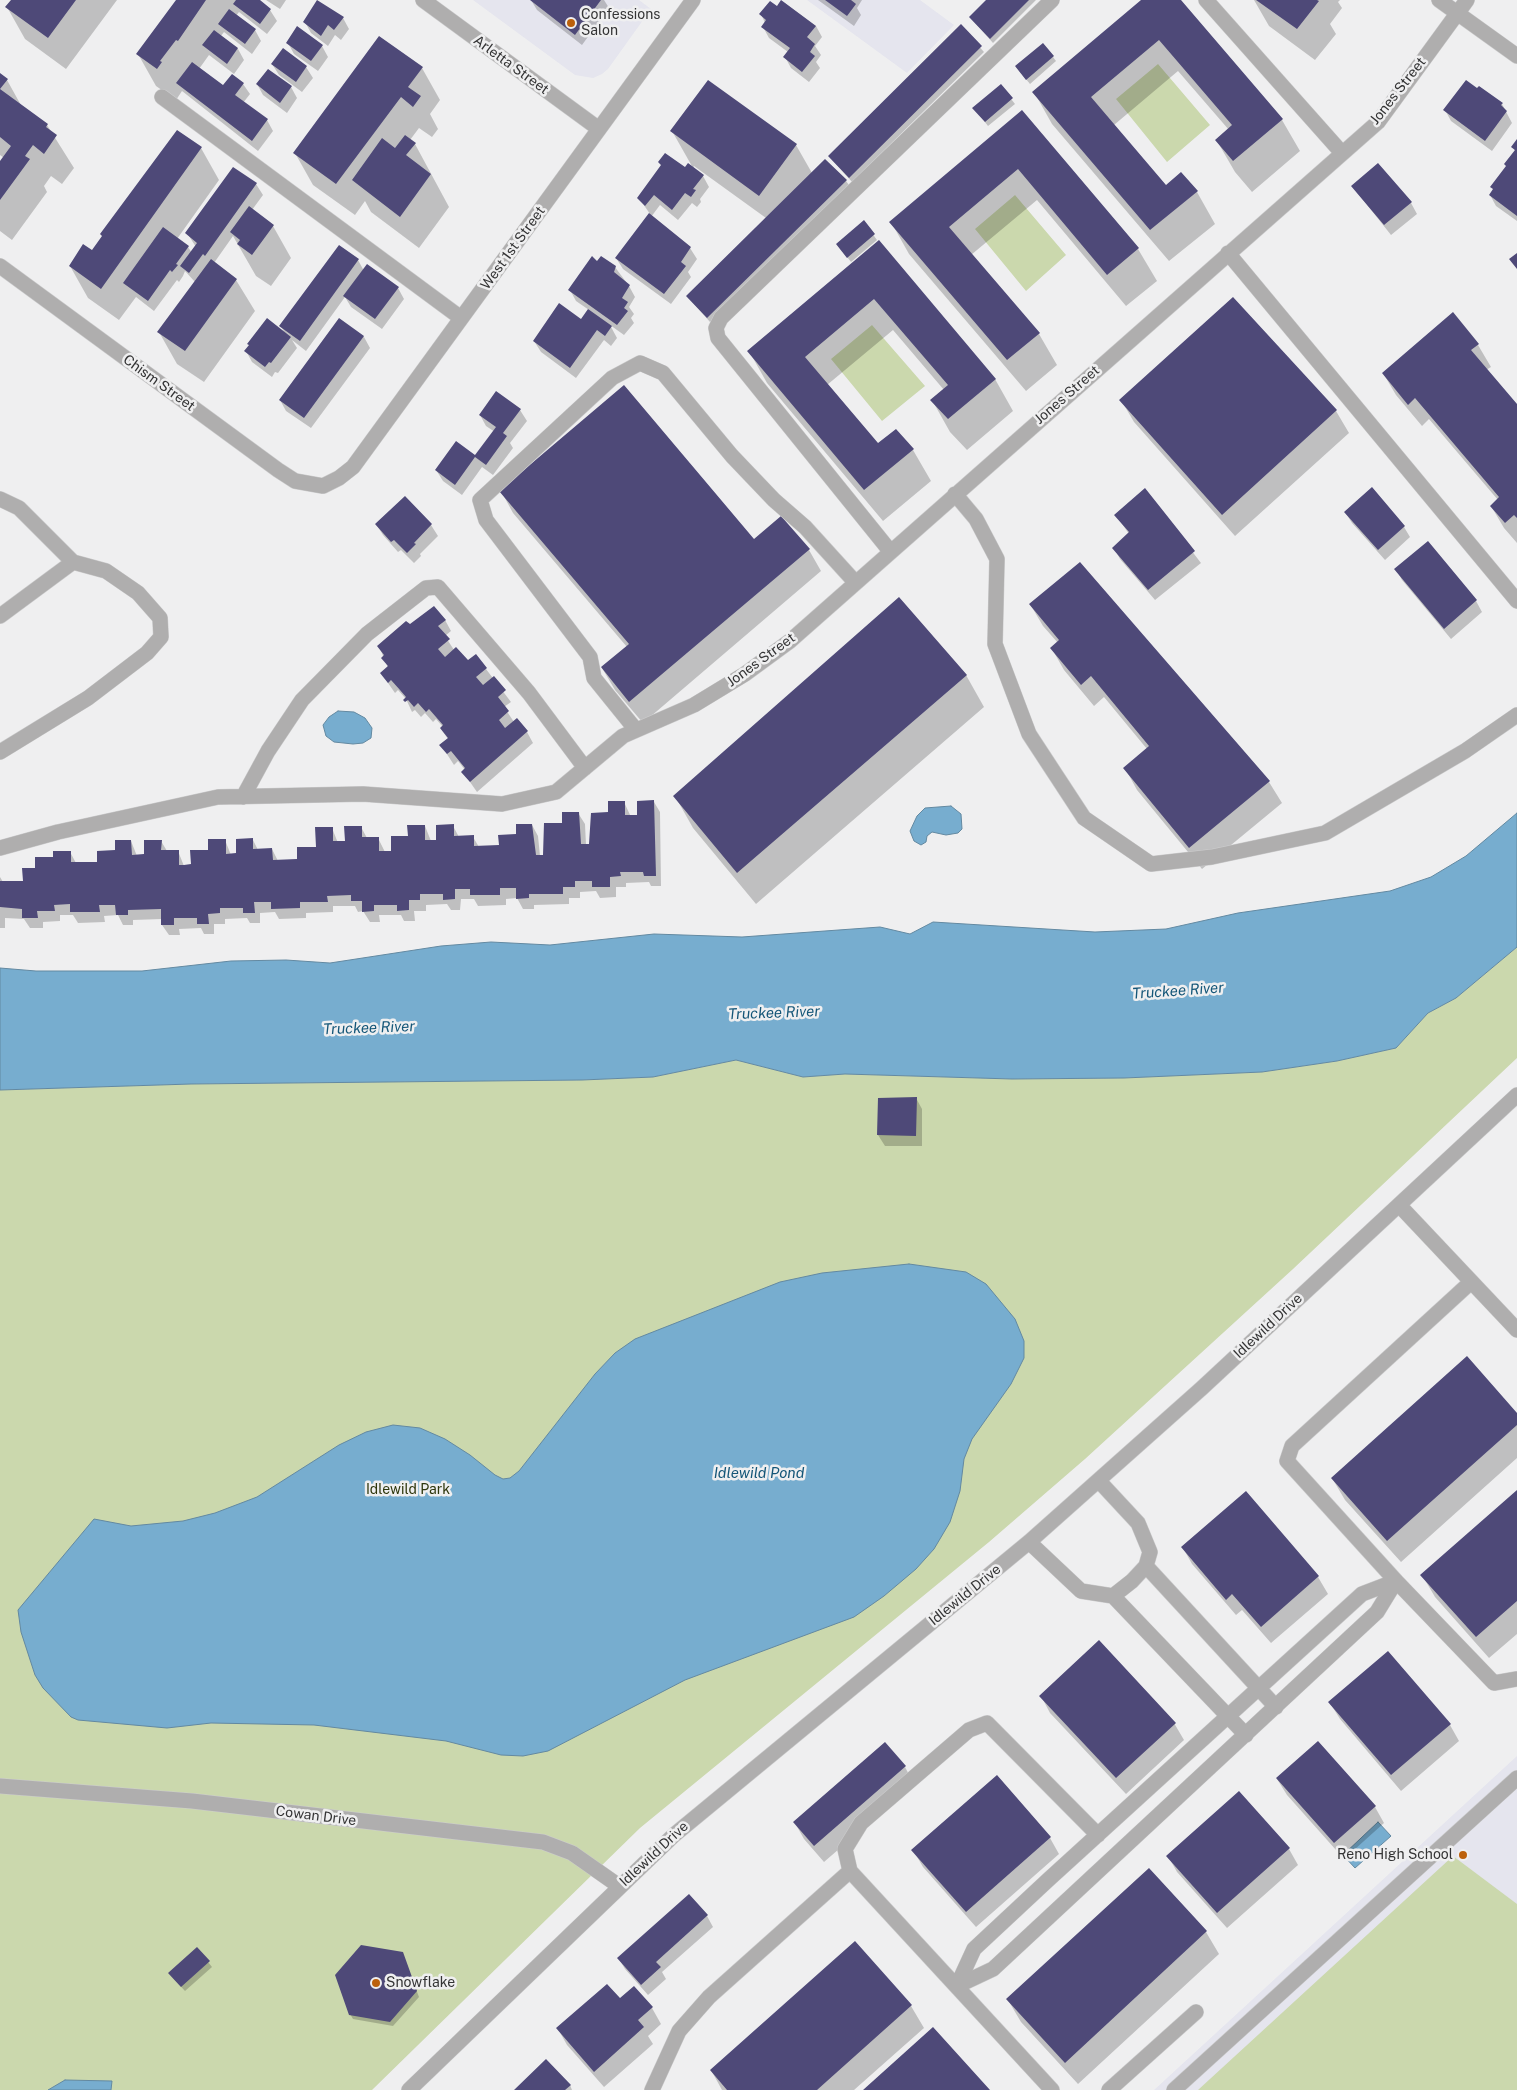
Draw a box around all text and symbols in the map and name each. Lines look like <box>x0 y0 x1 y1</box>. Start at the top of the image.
place label: Confessions Salon <box>581 7 660 40</box>
marker: Confessions Salon <box>565 17 577 29</box>
street label: Arletta Street <box>470 32 552 98</box>
street label: Jones Street <box>1367 54 1429 128</box>
street label: West 1st Street <box>477 203 549 293</box>
street label: Chism Street <box>120 351 198 415</box>
street label: Jones Street <box>1031 362 1103 428</box>
street label: Jones Street <box>723 629 799 691</box>
water label: Truckee River <box>1132 979 1224 1003</box>
water label: Truckee River <box>728 1002 820 1024</box>
water label: Truckee River <box>323 1017 415 1039</box>
street label: Idlewild Drive <box>1230 1290 1306 1362</box>
water label: Idlewild Pond <box>714 1464 804 1482</box>
park label: Idlewild Park <box>366 1482 450 1498</box>
street label: Idlewild Drive <box>926 1561 1004 1629</box>
street label: Cowan Drive <box>275 1803 357 1829</box>
street label: Idlewild Drive <box>616 1818 692 1890</box>
place label: Reno High School <box>1337 1847 1453 1863</box>
marker: Reno High School <box>1457 1849 1469 1861</box>
place label: Snowflake <box>386 1975 455 1991</box>
marker: Snowflake <box>370 1977 382 1989</box>

